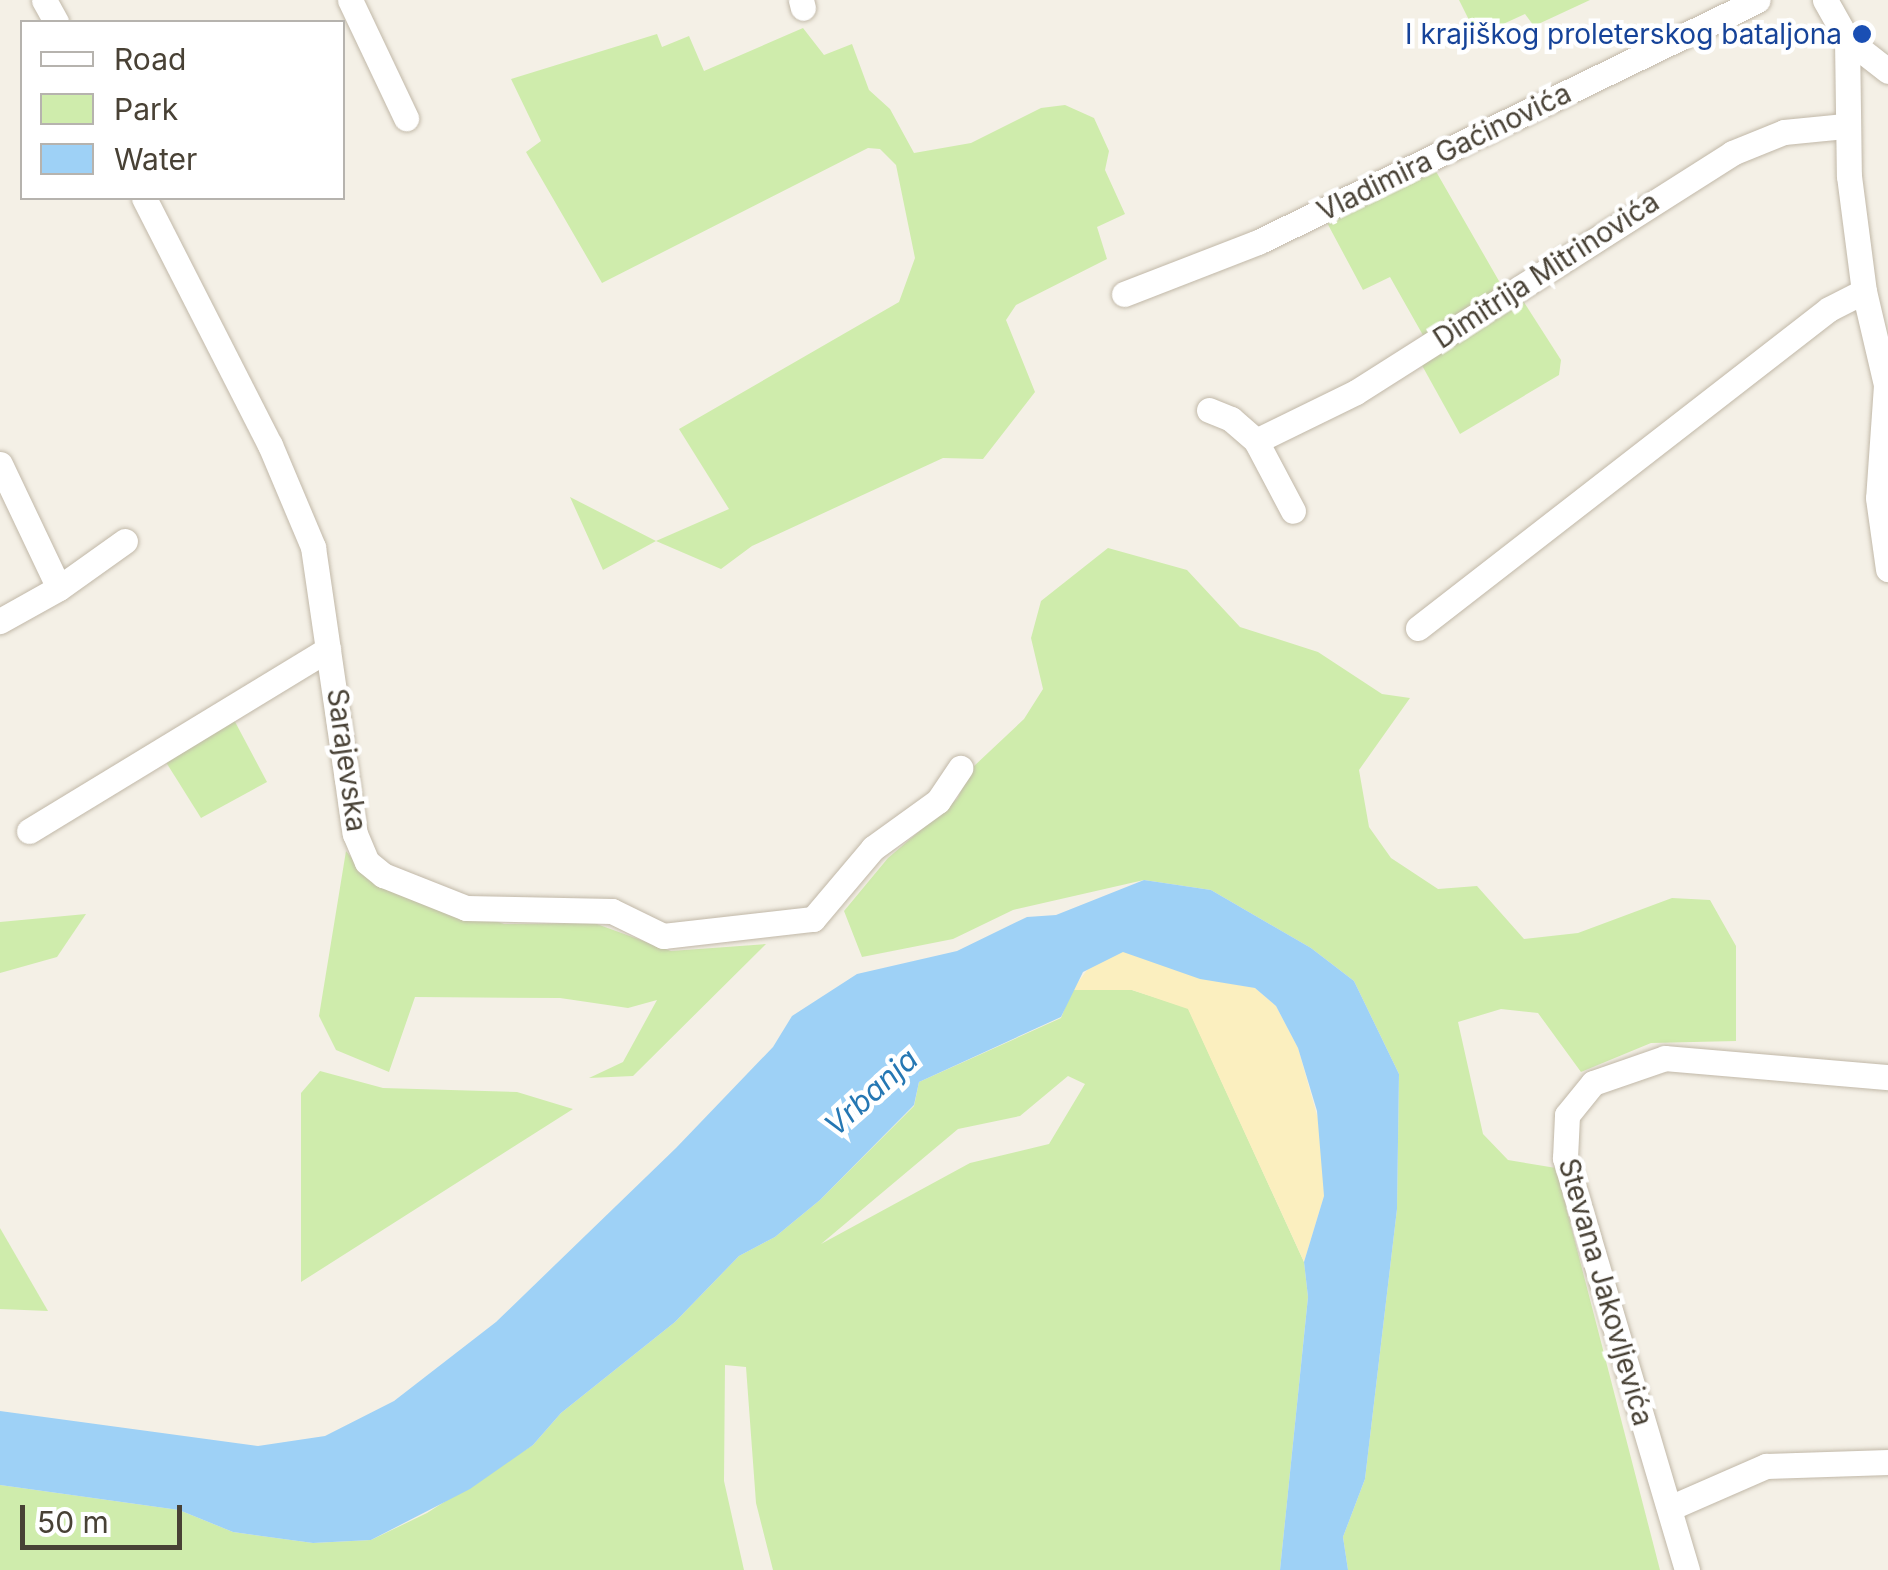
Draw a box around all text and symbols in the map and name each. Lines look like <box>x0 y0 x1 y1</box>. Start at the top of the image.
place label: I krajiškog proleterskog bataljona <box>1405 17 1842 51</box>
legend <box>20 20 345 200</box>
marker: I krajiškog proleterskog bataljona <box>1851 23 1873 45</box>
text: Road <box>114 41 186 77</box>
street label: Vladimira Gaćinovića <box>1312 76 1576 228</box>
text: Park <box>114 91 178 127</box>
text: Water <box>114 141 197 177</box>
street label: Dimitrija Mitrinovića <box>1427 185 1665 355</box>
street label: Sarajevska <box>320 686 374 834</box>
water label: Vrbanja <box>817 1041 925 1143</box>
street label: Stevana Jakovljevića <box>1552 1154 1660 1430</box>
scale bar <box>25 1485 188 1547</box>
text: 50 m <box>37 1504 109 1540</box>

